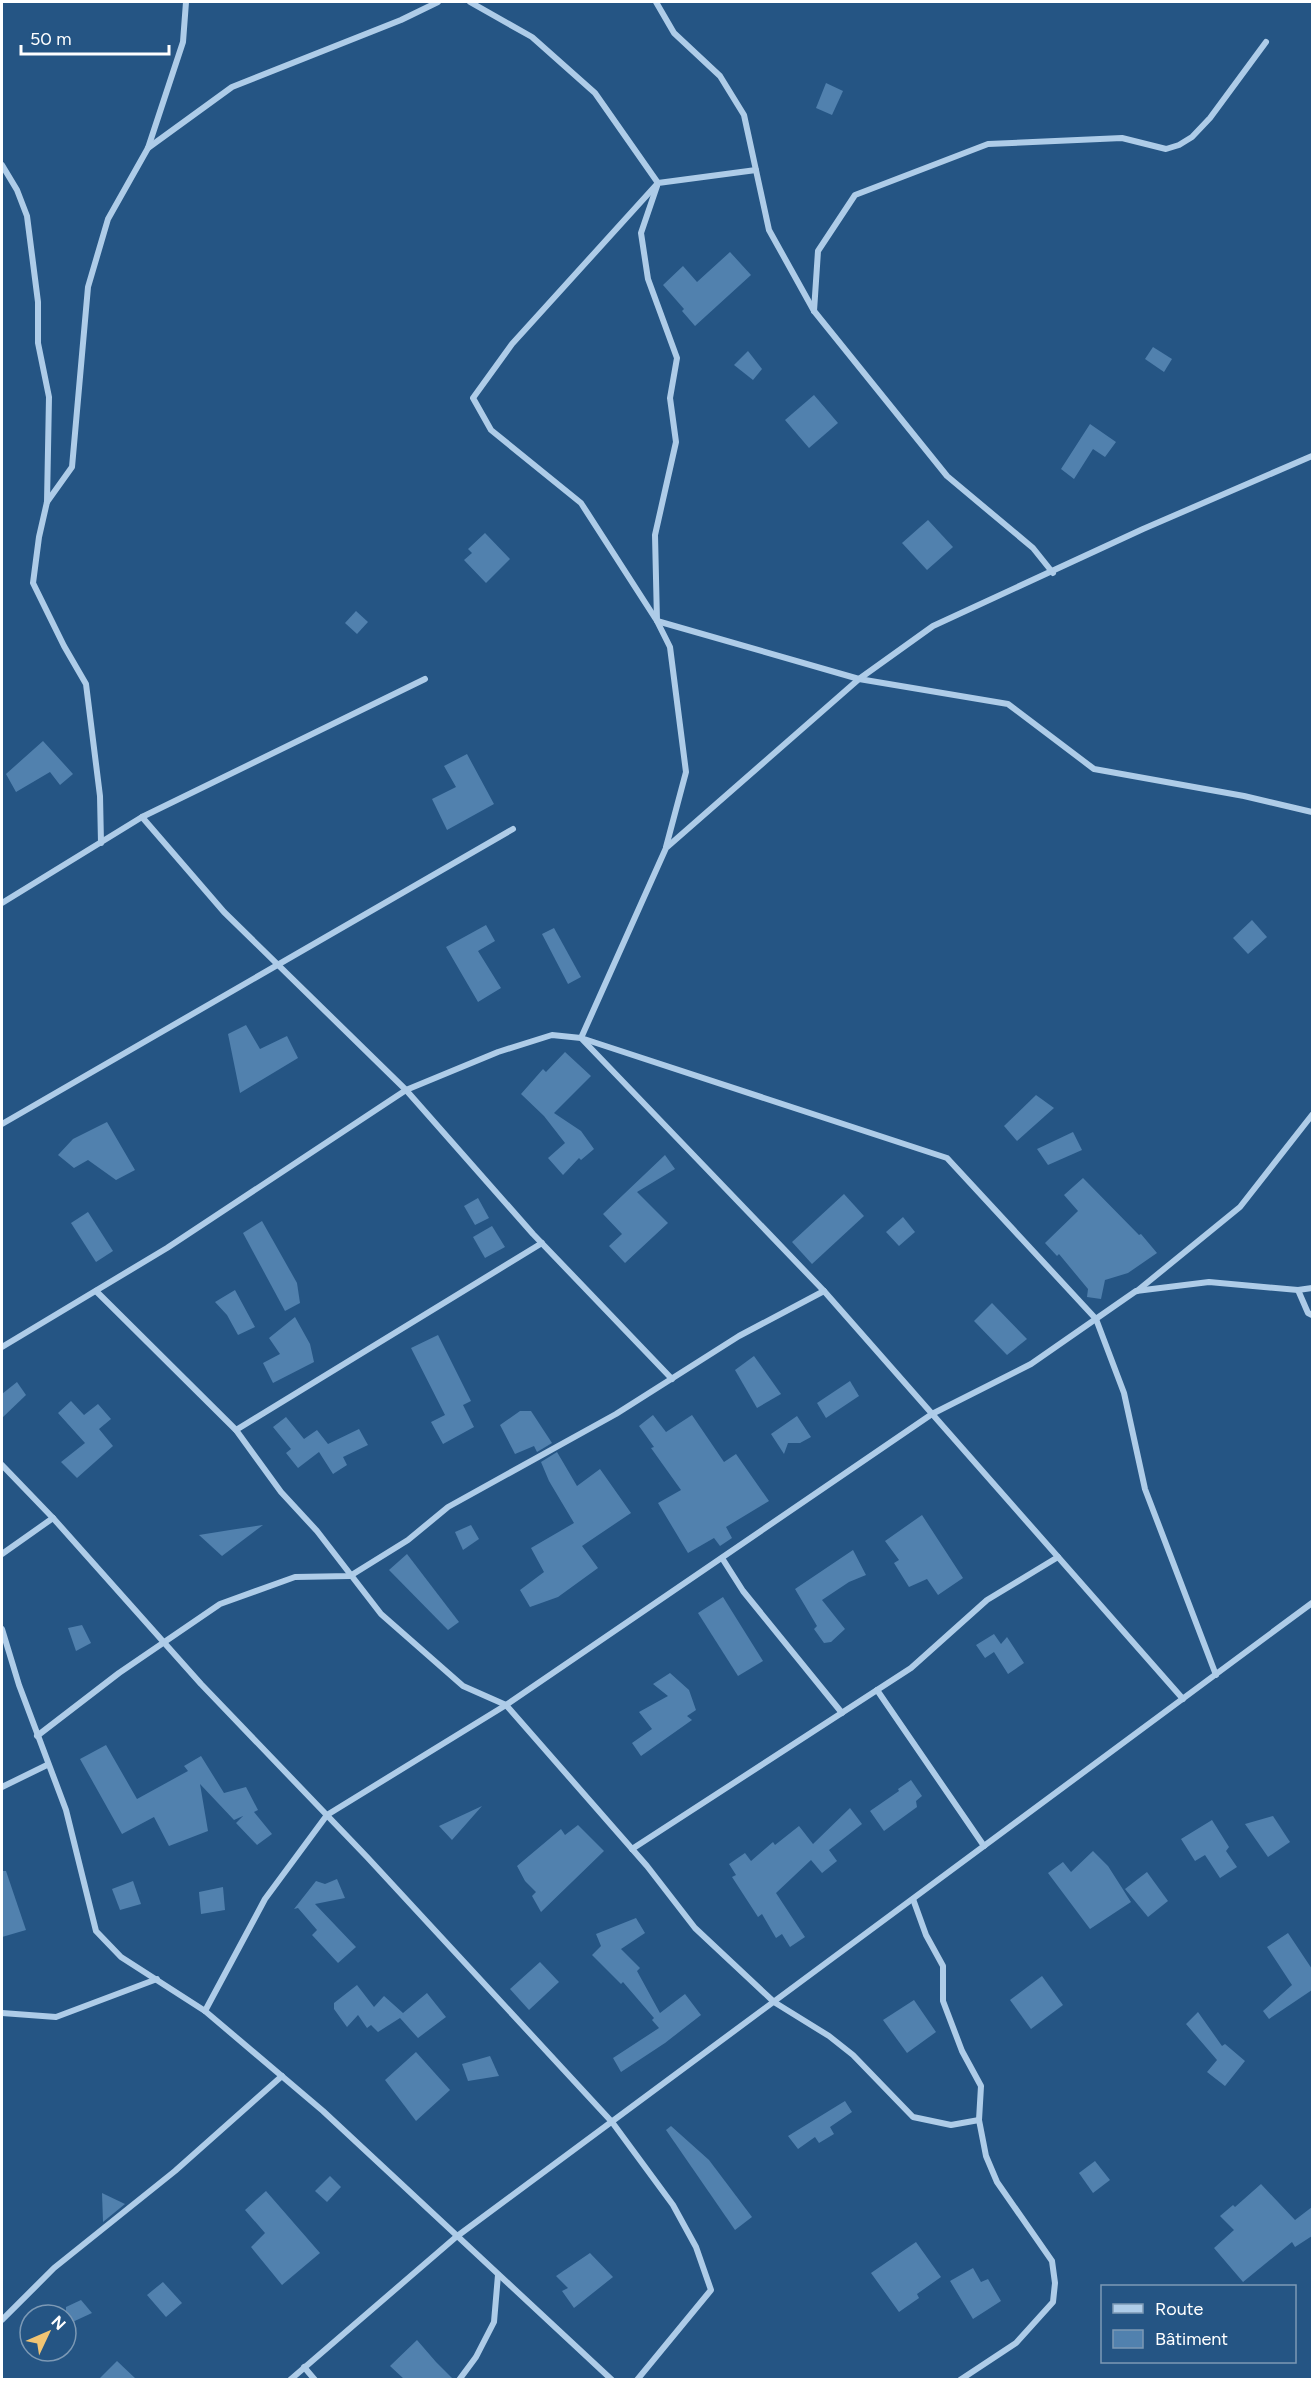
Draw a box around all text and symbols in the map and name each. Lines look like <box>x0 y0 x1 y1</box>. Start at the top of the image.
scale bar <box>21 18 170 56</box>
text: 50 m <box>30 28 72 50</box>
legend <box>1101 2285 1296 2363</box>
text: Route <box>1155 2298 1204 2320</box>
north arrow <box>18 2303 78 2363</box>
text: N <box>47 2312 70 2334</box>
text: Bâtiment <box>1155 2328 1228 2350</box>

